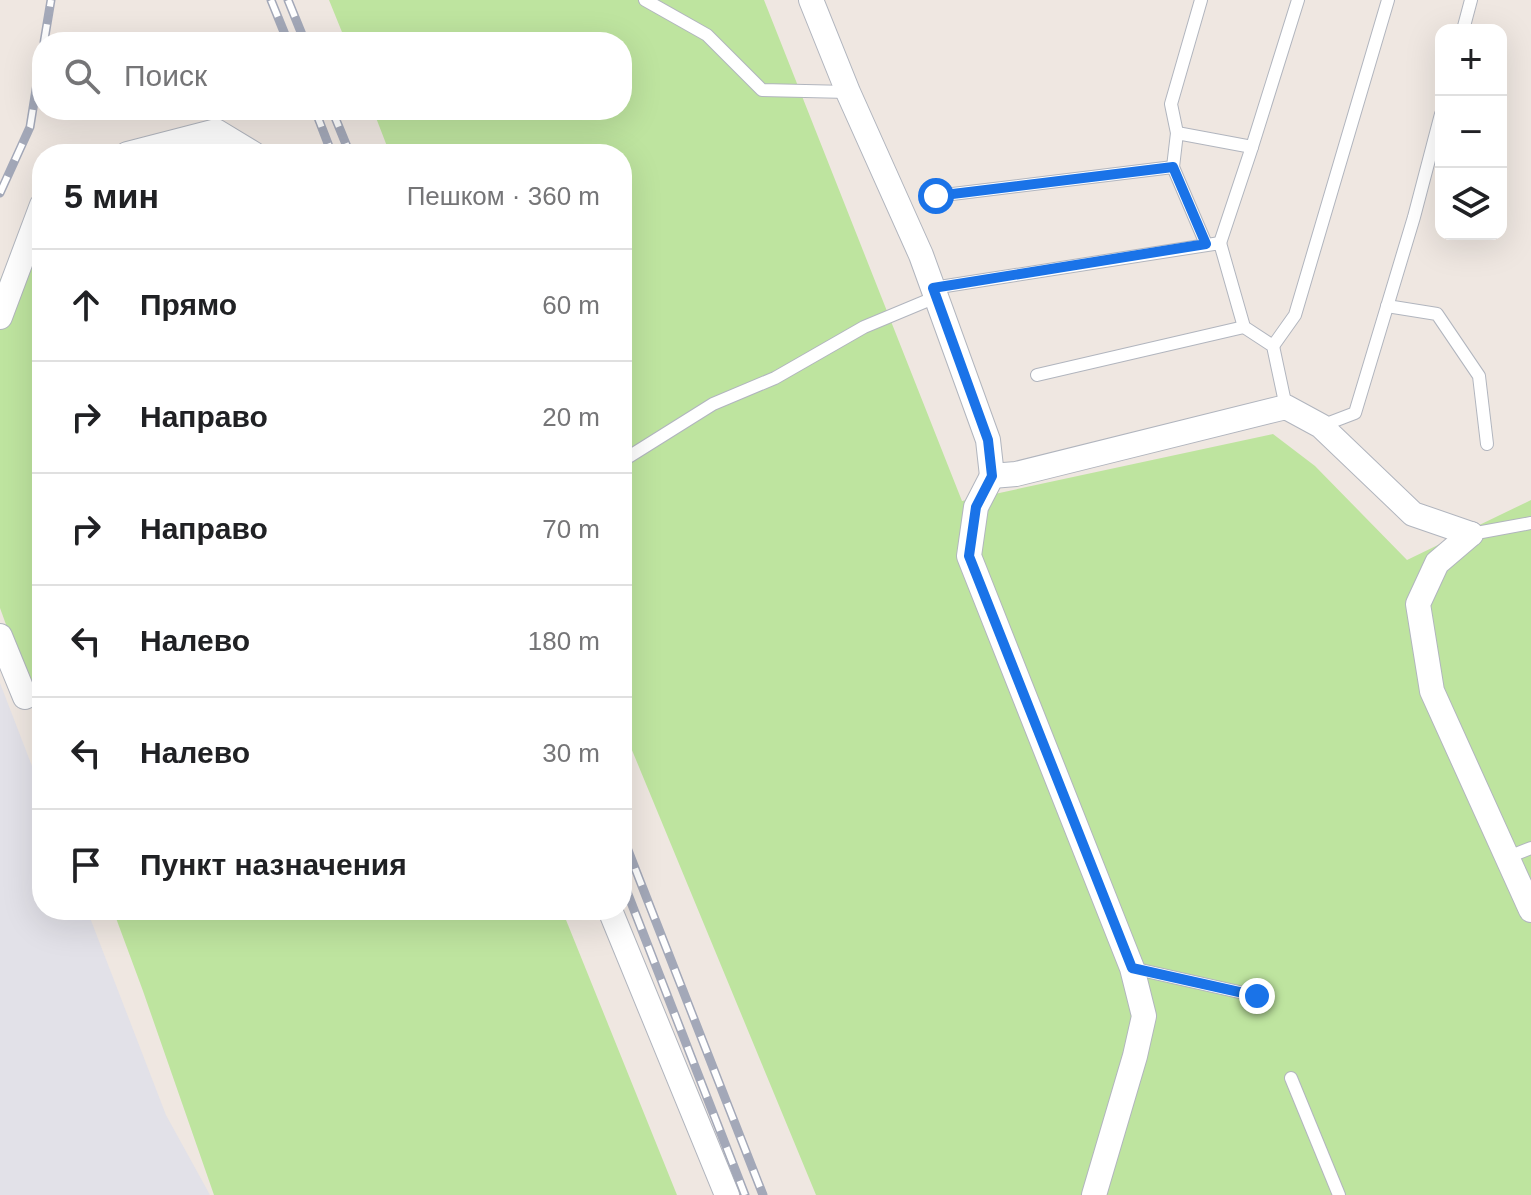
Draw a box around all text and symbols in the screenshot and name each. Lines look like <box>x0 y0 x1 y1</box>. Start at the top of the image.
map controls <box>1435 24 1507 240</box>
button: + <box>1435 24 1507 96</box>
search box <box>32 32 632 120</box>
icon: search <box>60 54 104 98</box>
text: Поиск <box>124 59 207 92</box>
button: − <box>1435 96 1507 168</box>
button: layers <box>1435 168 1507 240</box>
text: 5 мин <box>64 177 159 215</box>
route start <box>918 178 954 214</box>
text: Пешком · 360 m <box>407 181 600 211</box>
icon: ahead <box>64 283 108 327</box>
text: Прямо <box>140 288 237 321</box>
text: 60 m <box>542 290 600 320</box>
icon: right <box>64 395 108 439</box>
text: Направо <box>140 400 268 433</box>
text: 20 m <box>542 402 600 432</box>
icon: right <box>64 507 108 551</box>
text: Направо <box>140 512 268 545</box>
text: 70 m <box>542 514 600 544</box>
icon: left <box>64 619 108 663</box>
text: Налево <box>140 624 250 657</box>
text: 180 m <box>528 626 600 656</box>
icon: left <box>64 731 108 775</box>
text: Налево <box>140 736 250 769</box>
text: 30 m <box>542 738 600 768</box>
icon: arrive <box>64 843 108 887</box>
text: Пункт назначения <box>140 848 407 881</box>
route end <box>1239 978 1275 1014</box>

